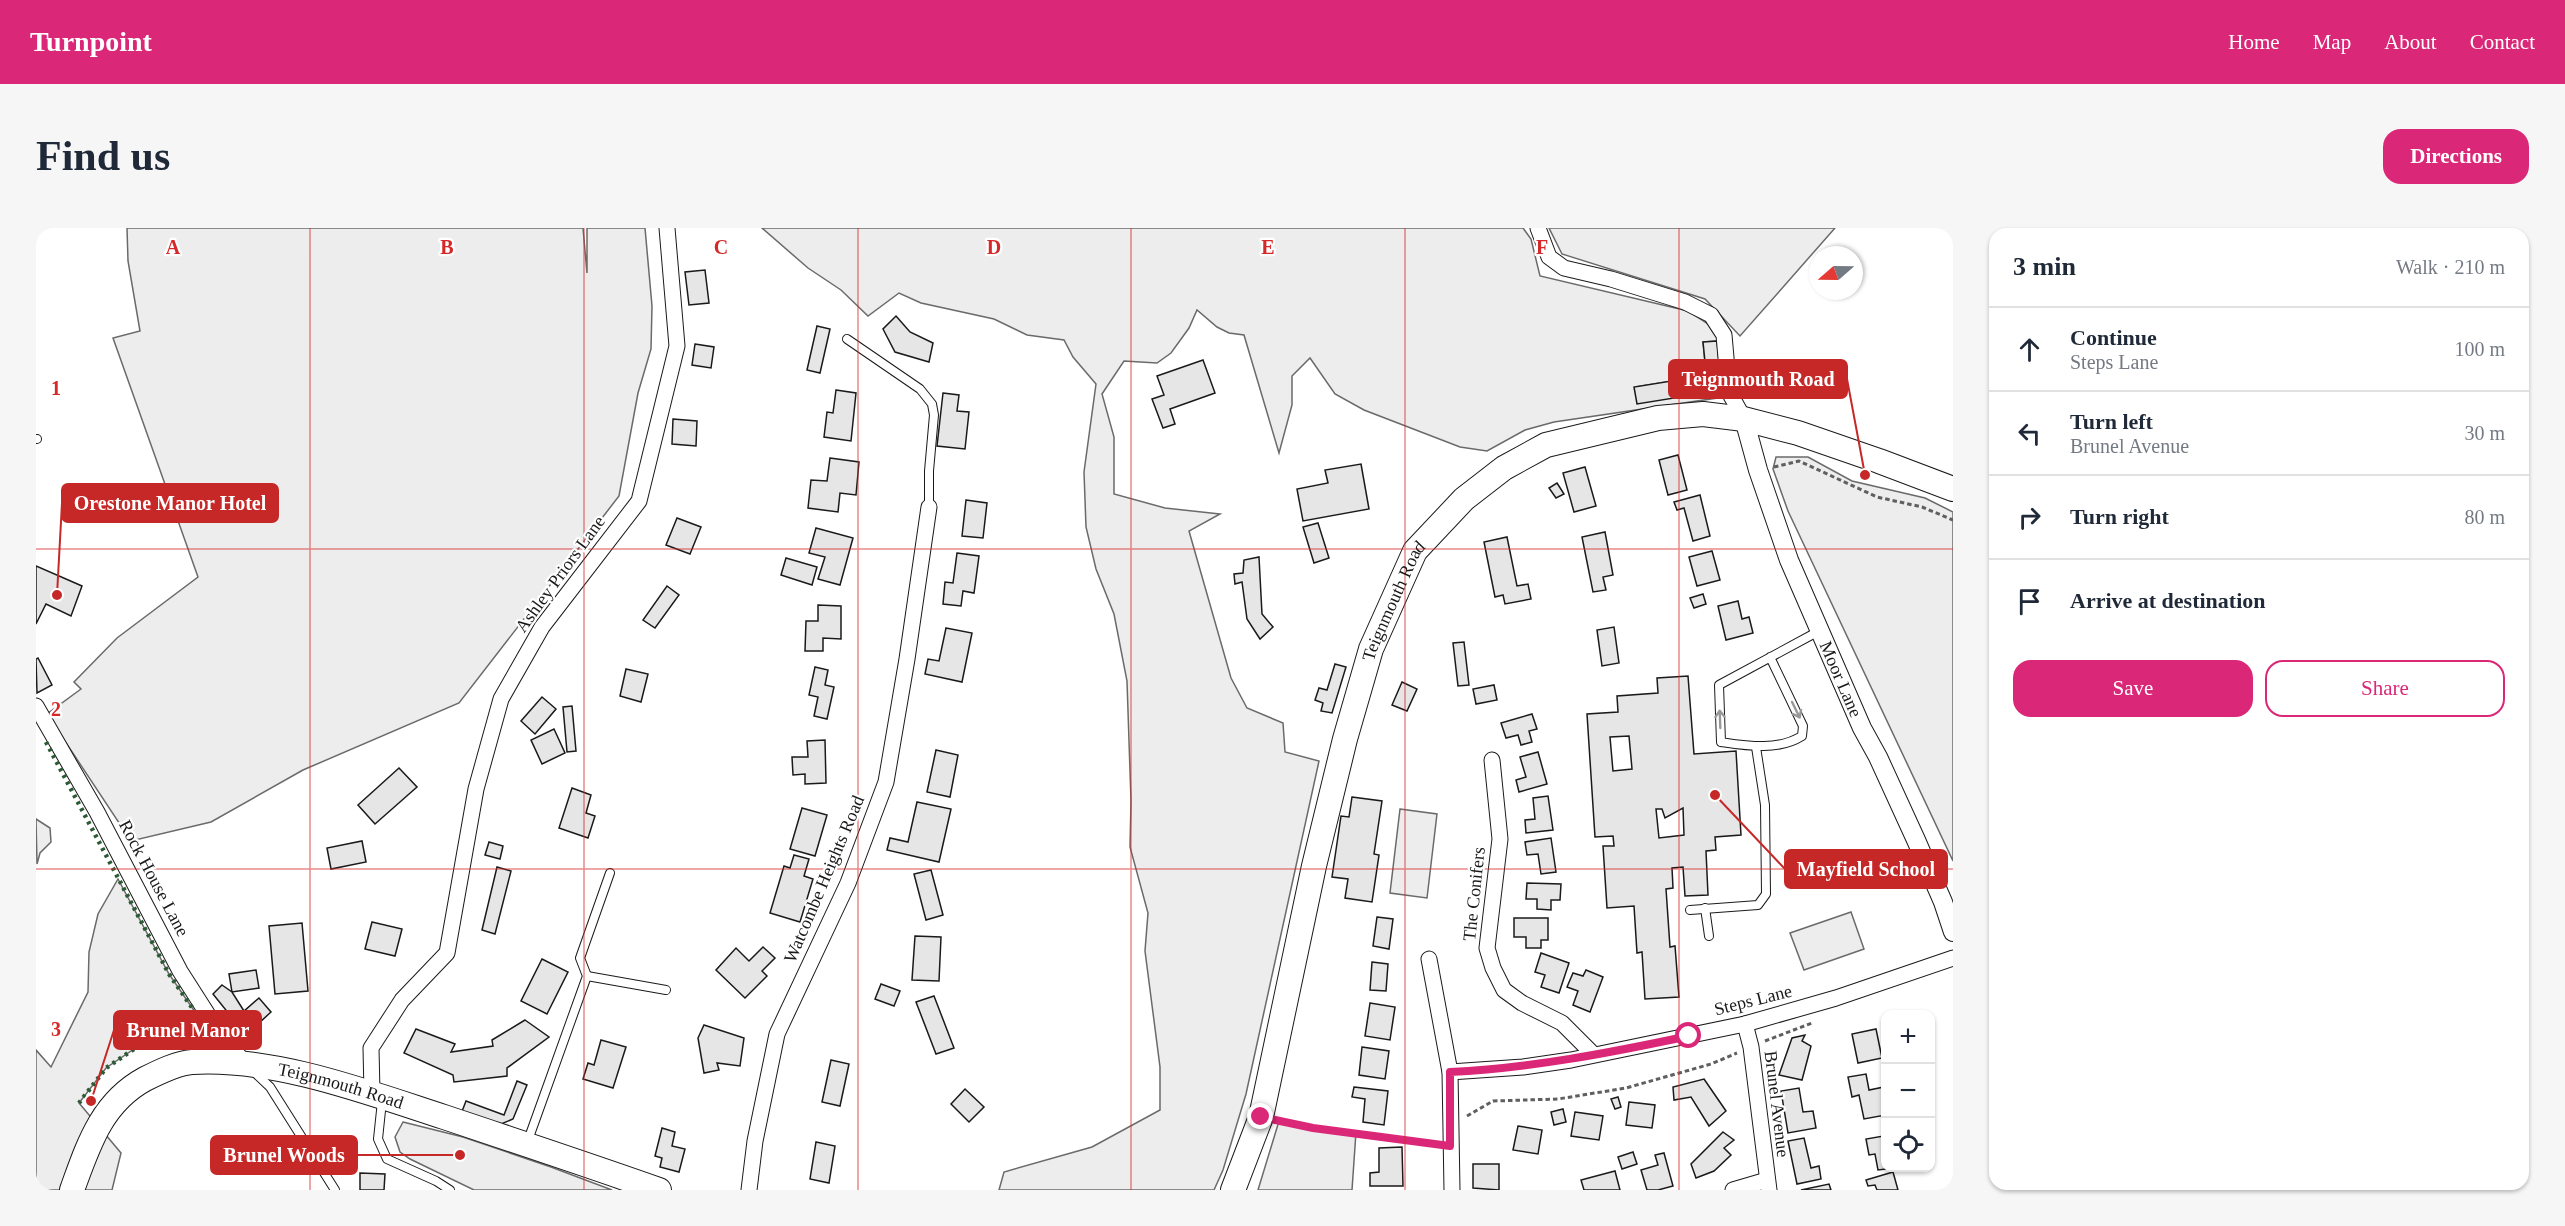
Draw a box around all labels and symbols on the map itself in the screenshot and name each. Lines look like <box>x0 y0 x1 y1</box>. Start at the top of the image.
text: A <box>166 236 181 258</box>
text: B <box>440 236 454 258</box>
text: C <box>714 236 728 258</box>
text: D <box>987 236 1001 258</box>
text: E <box>1261 236 1275 258</box>
text: F <box>1536 236 1548 258</box>
north arrow <box>1809 246 1863 300</box>
callout: Teignmouth Road <box>1669 360 1847 398</box>
text: Teignmouth Road <box>1681 368 1835 391</box>
text: 1 <box>51 377 61 399</box>
callout: Orestone Manor Hotel <box>62 484 278 522</box>
text: Orestone Manor Hotel <box>74 492 267 514</box>
street label: Ashley Priors Lane <box>511 512 609 636</box>
street label: Teignmouth Road <box>1358 537 1429 663</box>
street label: Moor Lane <box>1816 638 1866 720</box>
text: 2 <box>51 698 61 720</box>
one-way arrow <box>1790 701 1802 719</box>
one-way arrow <box>1714 709 1726 729</box>
street label: Watcombe Heights Road <box>780 792 868 966</box>
street label: Rock House Lane <box>115 816 193 940</box>
street label: The Conifers <box>1459 846 1489 942</box>
callout: Mayfield School <box>1785 850 1947 888</box>
text: Mayfield School <box>1797 858 1936 881</box>
street label: Steps Lane <box>1712 981 1794 1019</box>
callout: Brunel Manor <box>114 1011 261 1049</box>
text: 3 <box>51 1018 61 1040</box>
text: Brunel Manor <box>127 1019 250 1041</box>
route start <box>1675 1022 1701 1048</box>
street label: Brunel Avenue <box>1761 1050 1793 1158</box>
street label: Teignmouth Road <box>276 1059 406 1113</box>
route end <box>1247 1103 1273 1129</box>
callout: Brunel Woods <box>211 1136 357 1174</box>
text: Brunel Woods <box>223 1144 345 1166</box>

